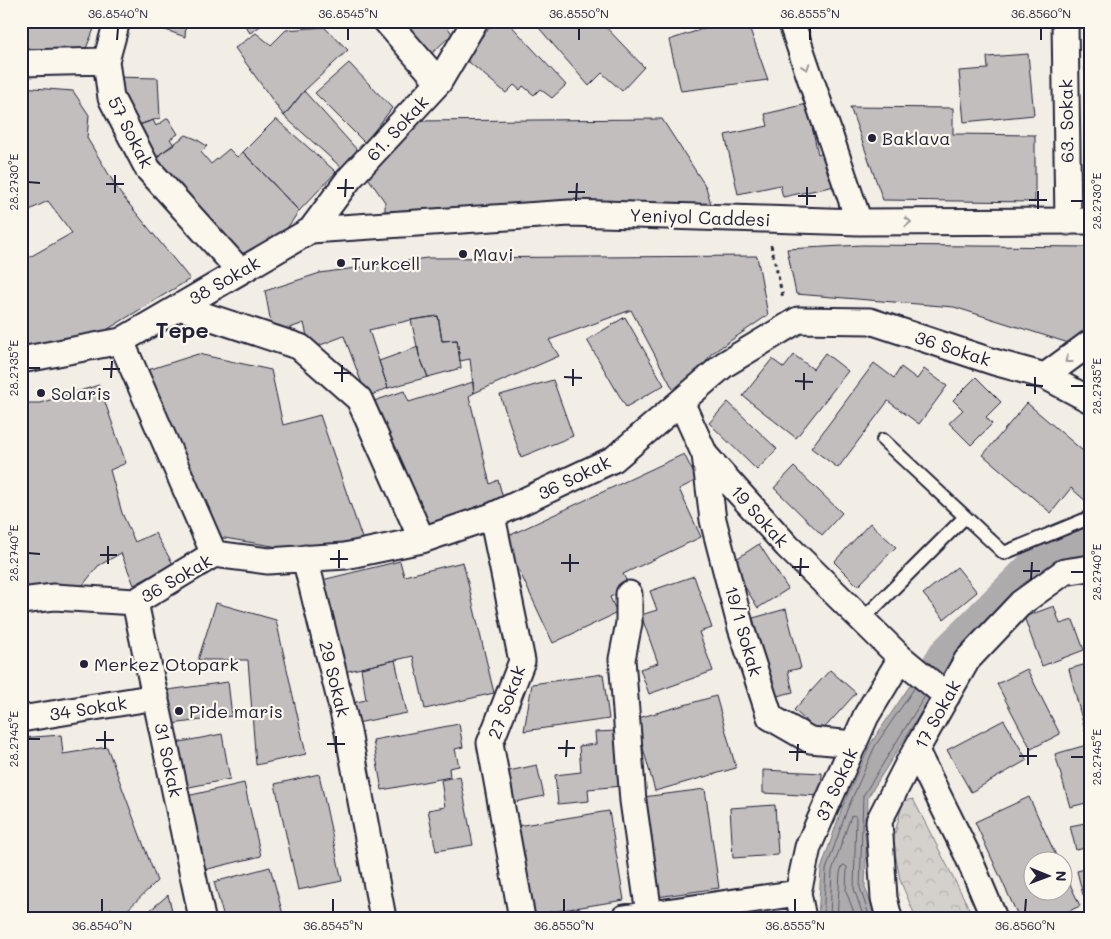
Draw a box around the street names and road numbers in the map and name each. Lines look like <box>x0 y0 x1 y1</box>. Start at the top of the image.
street label: 63. Sokak <box>1053 79 1079 163</box>
street label: 61. Sokak <box>361 90 433 166</box>
street label: 57 Sokak <box>103 92 159 172</box>
street label: Yeniyol Caddesi <box>629 203 771 231</box>
street label: 38 Sokak <box>184 250 264 310</box>
street label: 36 Sokak <box>912 324 994 372</box>
street label: 36 Sokak <box>534 449 614 505</box>
street label: 19 Sokak <box>726 480 794 552</box>
street label: 36 Sokak <box>136 548 216 608</box>
street label: 19/1 Sokak <box>720 583 768 679</box>
street label: 29 Sokak <box>314 638 356 720</box>
street label: 27 Sokak <box>482 662 530 742</box>
street label: 17 Sokak <box>908 675 966 753</box>
street label: 34 Sokak <box>48 690 128 726</box>
street label: 31 Sokak <box>149 721 189 799</box>
street label: 37 Sokak <box>809 744 863 824</box>

